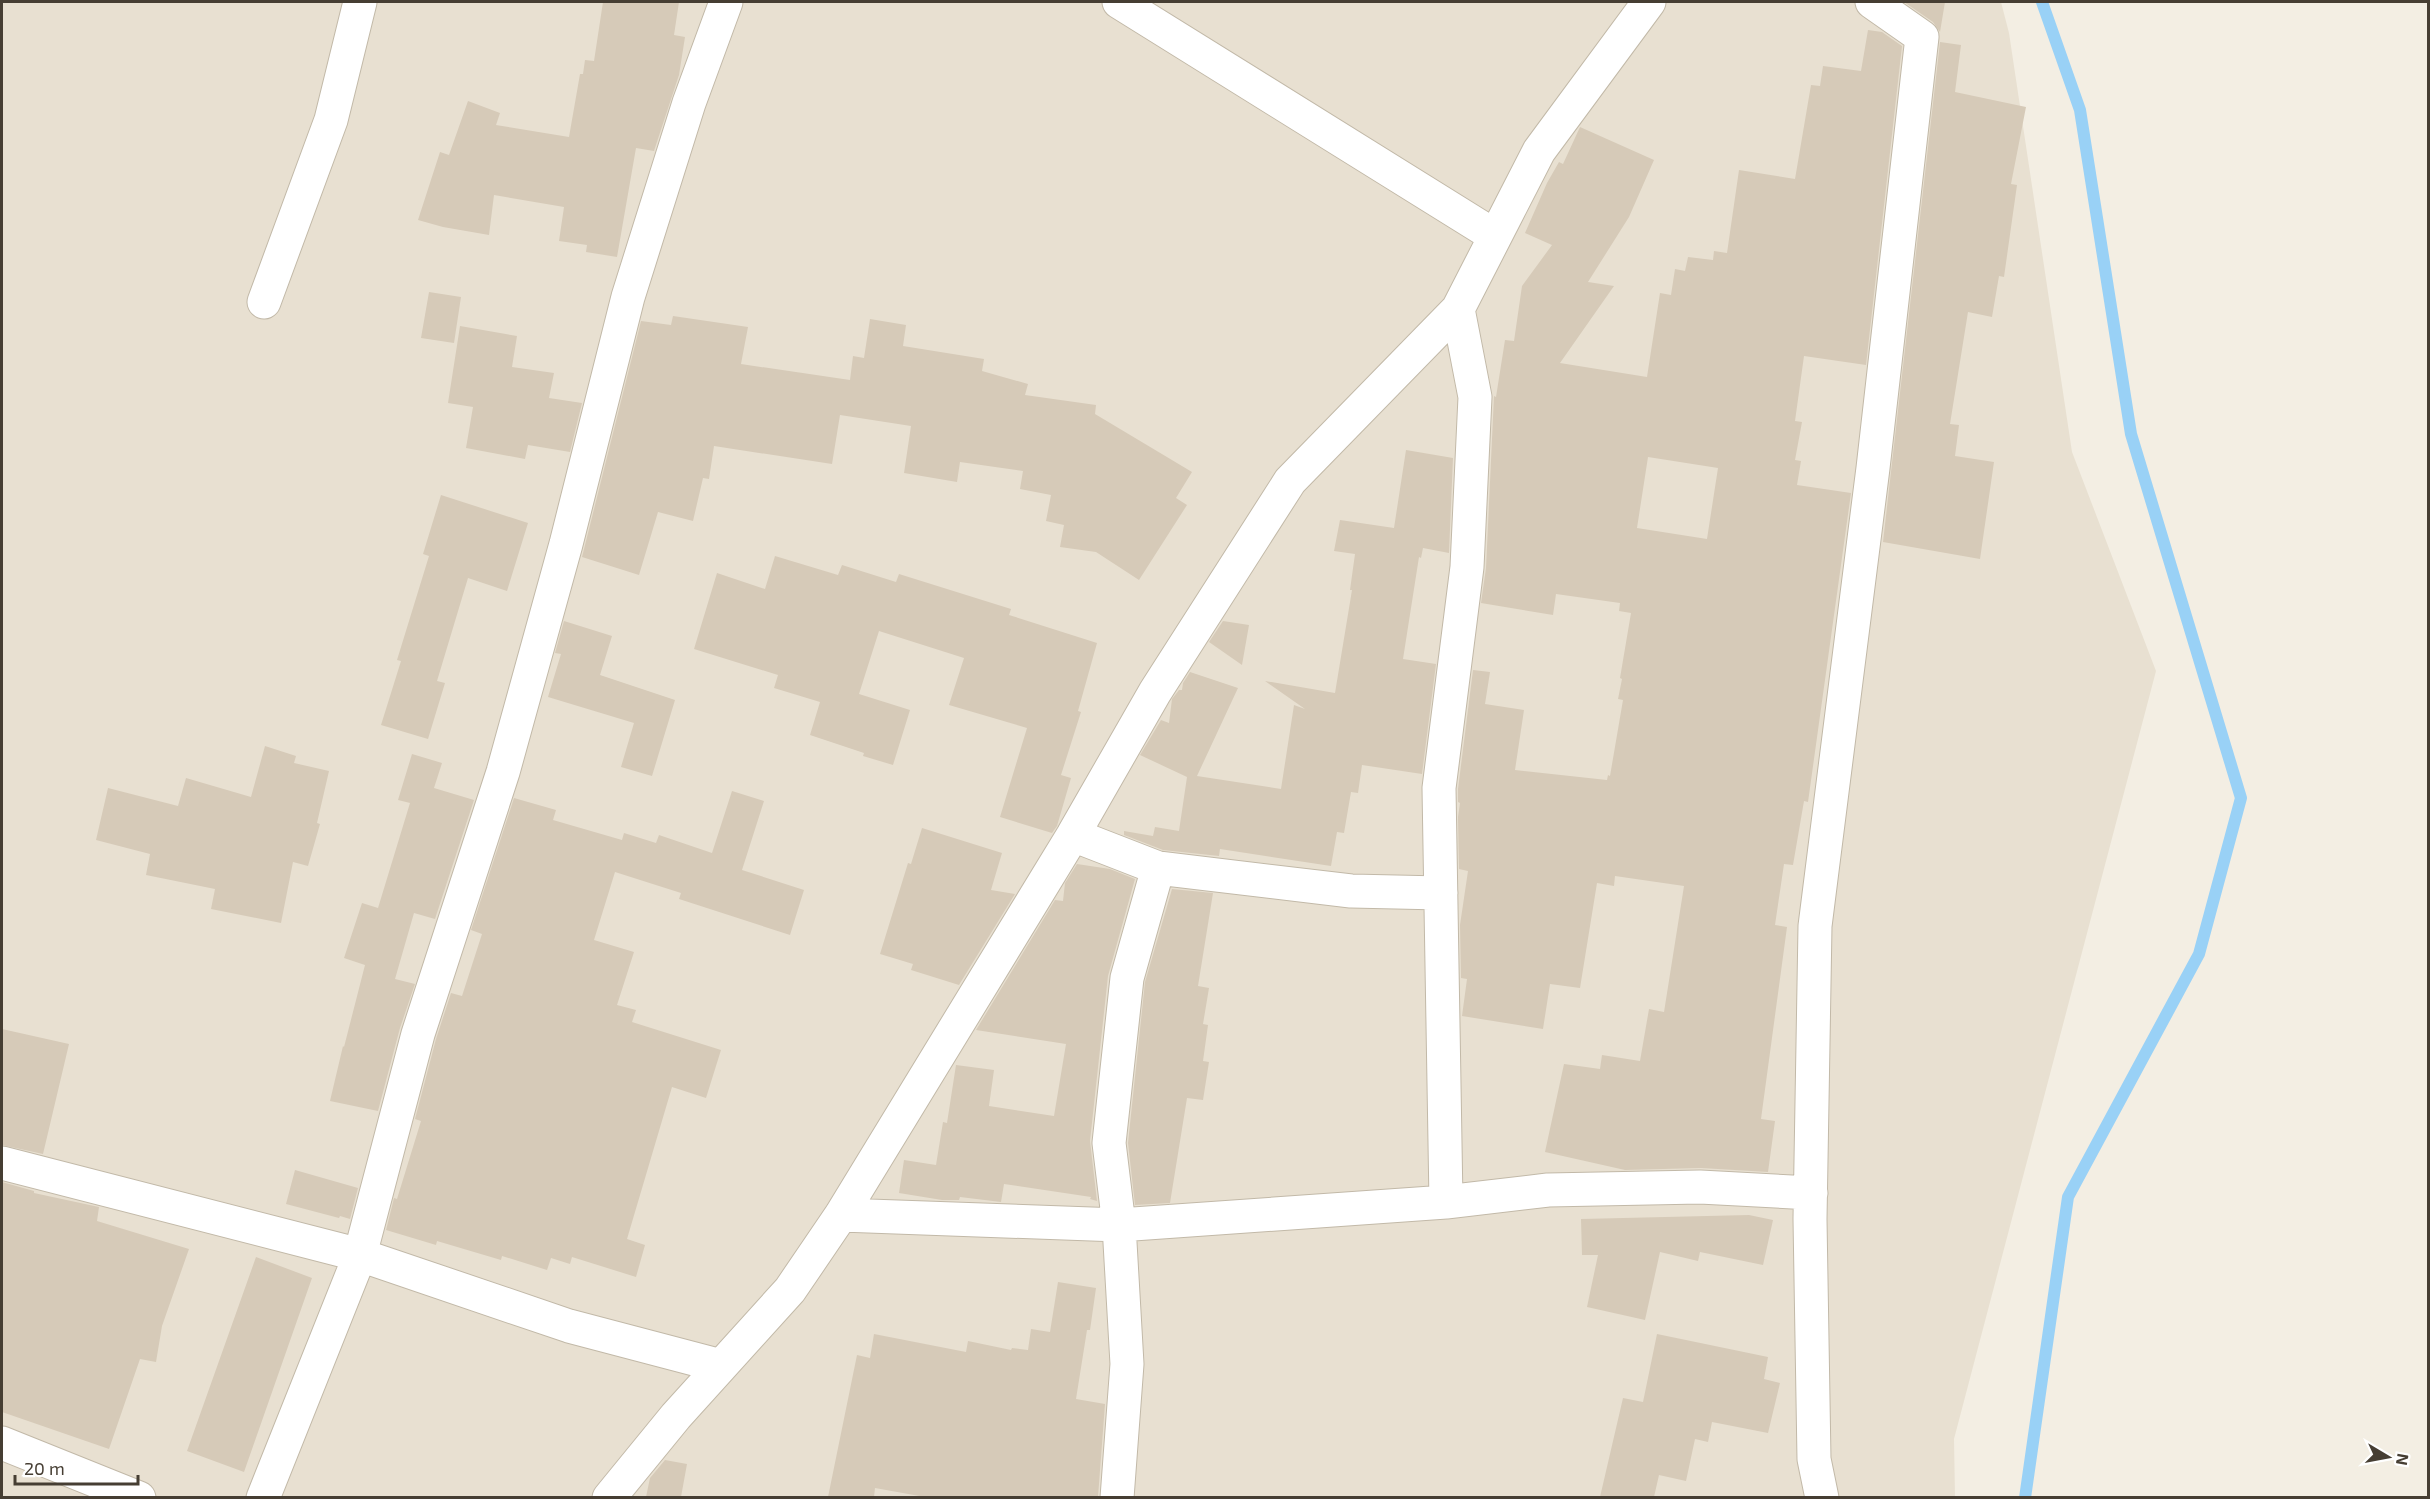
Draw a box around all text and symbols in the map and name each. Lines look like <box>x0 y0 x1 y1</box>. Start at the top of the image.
north arrow <box>2358 1427 2418 1487</box>
scale bar <box>15 1448 138 1486</box>
text: N <box>2393 1452 2414 1467</box>
text: 20 m <box>24 1457 65 1479</box>

